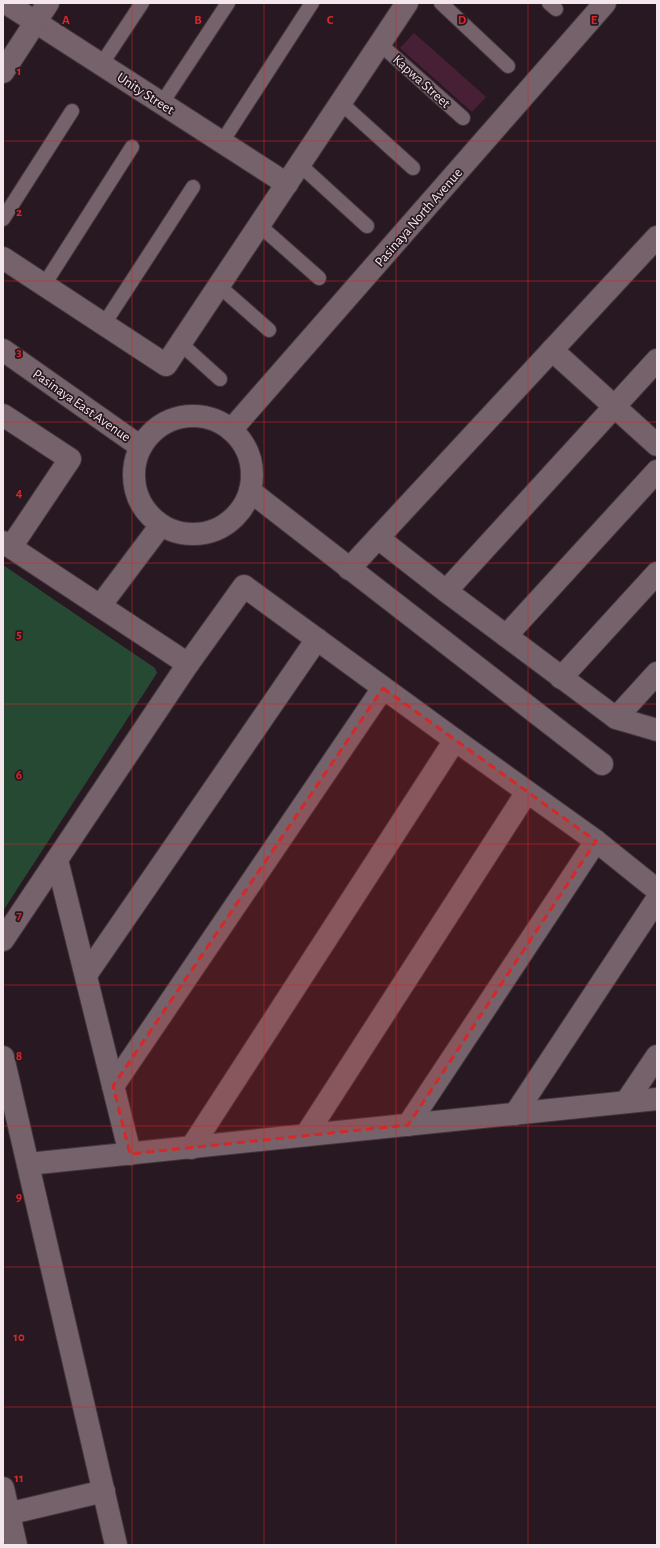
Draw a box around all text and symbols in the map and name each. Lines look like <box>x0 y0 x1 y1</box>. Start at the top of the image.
text: A <box>62 14 70 27</box>
text: B <box>194 14 202 27</box>
text: C <box>327 14 334 27</box>
text: D <box>458 14 467 27</box>
text: E <box>591 14 598 27</box>
street label: Kapwa Street <box>390 52 453 111</box>
text: 1 <box>17 65 21 78</box>
street label: Unity Street <box>114 70 177 118</box>
street label: Pasinaya North Avenue <box>372 166 465 270</box>
text: 2 <box>16 206 22 219</box>
text: 3 <box>16 346 22 359</box>
street label: Pasinaya East Avenue <box>30 367 133 445</box>
text: 4 <box>16 487 23 500</box>
text: 5 <box>16 628 22 641</box>
text: 6 <box>16 769 22 782</box>
text: 7 <box>16 909 22 922</box>
text: 8 <box>16 1050 22 1063</box>
text: 9 <box>16 1191 22 1204</box>
text: 10 <box>13 1331 25 1344</box>
text: 11 <box>14 1472 24 1485</box>

